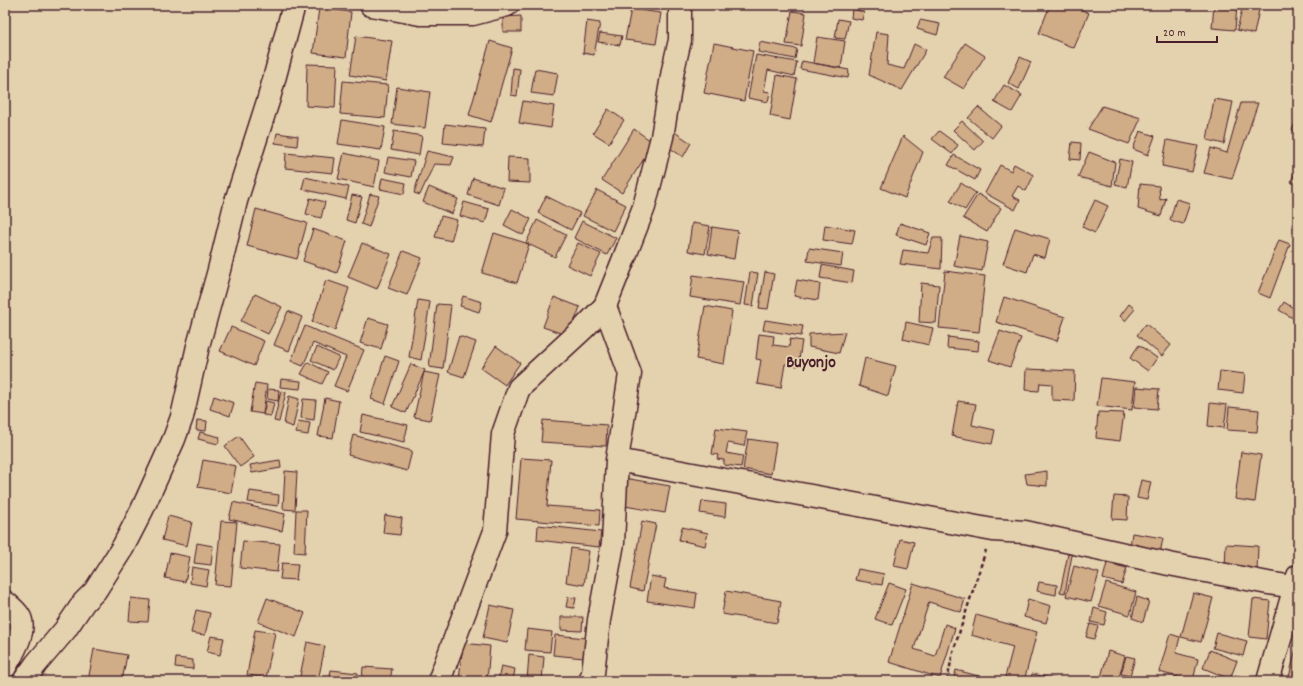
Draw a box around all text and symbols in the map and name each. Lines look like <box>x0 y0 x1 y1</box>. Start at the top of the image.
scale bar <box>1157 18 1217 44</box>
text: 20 m <box>1163 25 1186 42</box>
district label: Buyonjo <box>786 352 836 376</box>

